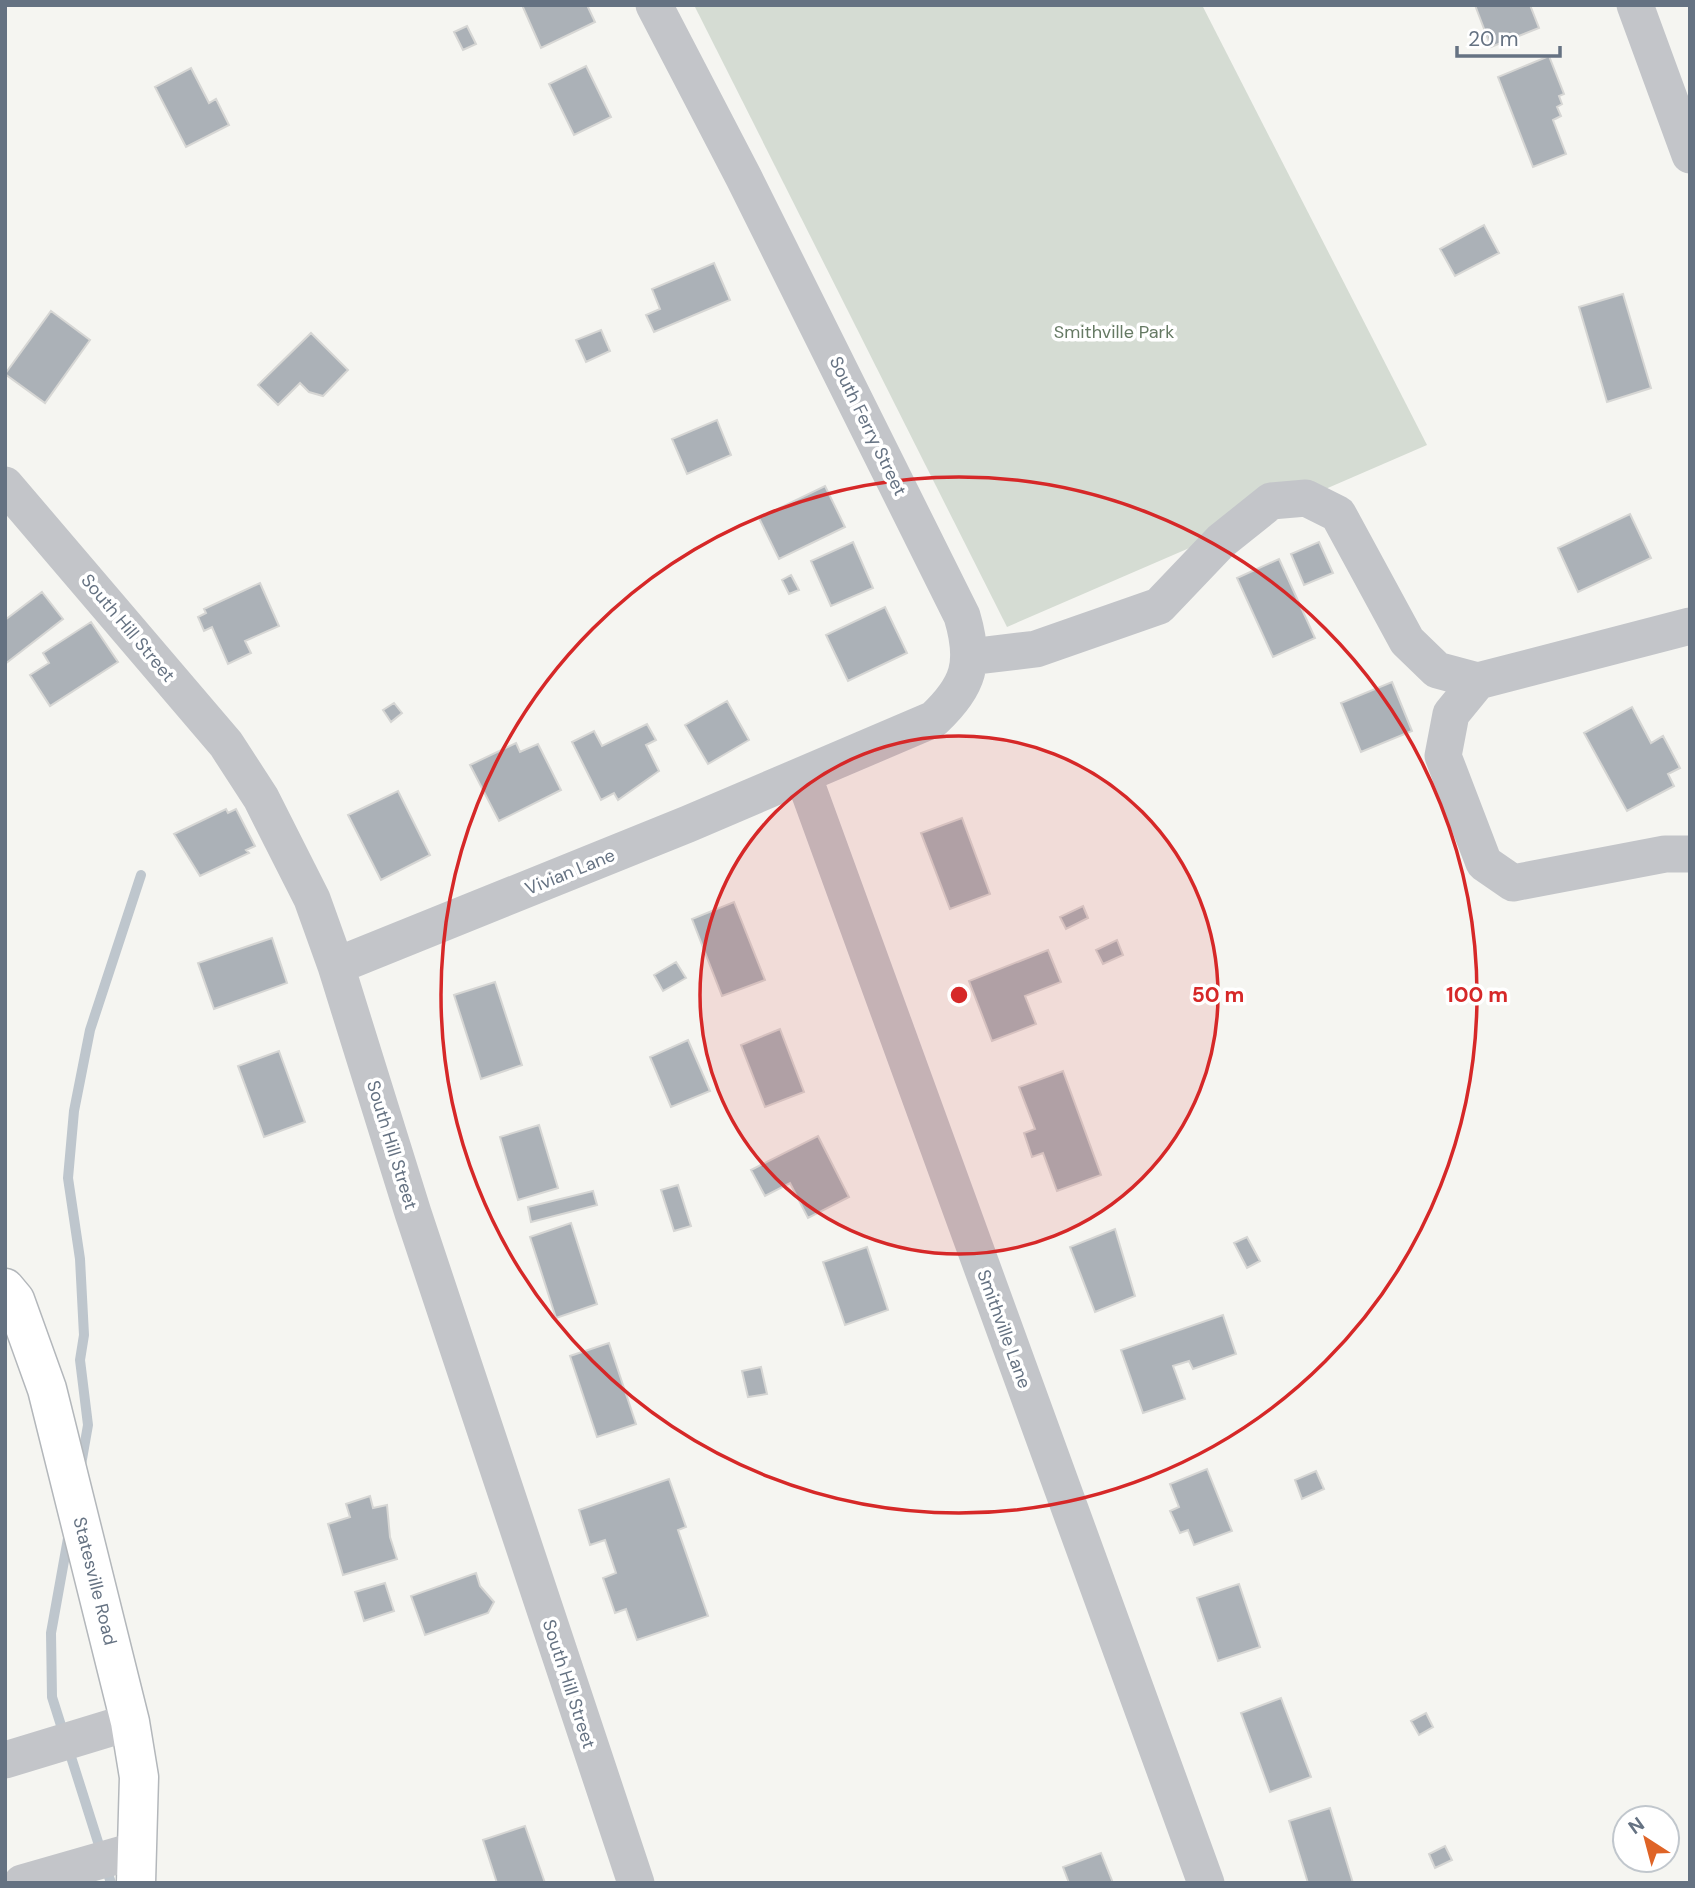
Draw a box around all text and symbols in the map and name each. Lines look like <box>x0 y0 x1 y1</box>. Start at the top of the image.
scale bar <box>1457 14 1560 58</box>
text: 20 m <box>1468 25 1519 53</box>
park label: Smithville Park <box>1054 320 1174 344</box>
street label: South Ferry Street <box>824 352 912 500</box>
street label: South Hill Street <box>76 569 180 687</box>
street label: Vivian Lane <box>521 843 619 901</box>
text: 50 m <box>1192 981 1244 1009</box>
text: 100 m <box>1446 981 1508 1009</box>
centre of rings <box>947 983 971 1007</box>
street label: South Hill Street <box>361 1077 423 1213</box>
street label: Smithville Lane <box>971 1266 1037 1392</box>
street label: Statesville Road <box>67 1514 123 1648</box>
street label: South Hill Street <box>537 1617 601 1751</box>
north arrow <box>1611 1804 1681 1874</box>
text: N <box>1623 1811 1649 1840</box>

